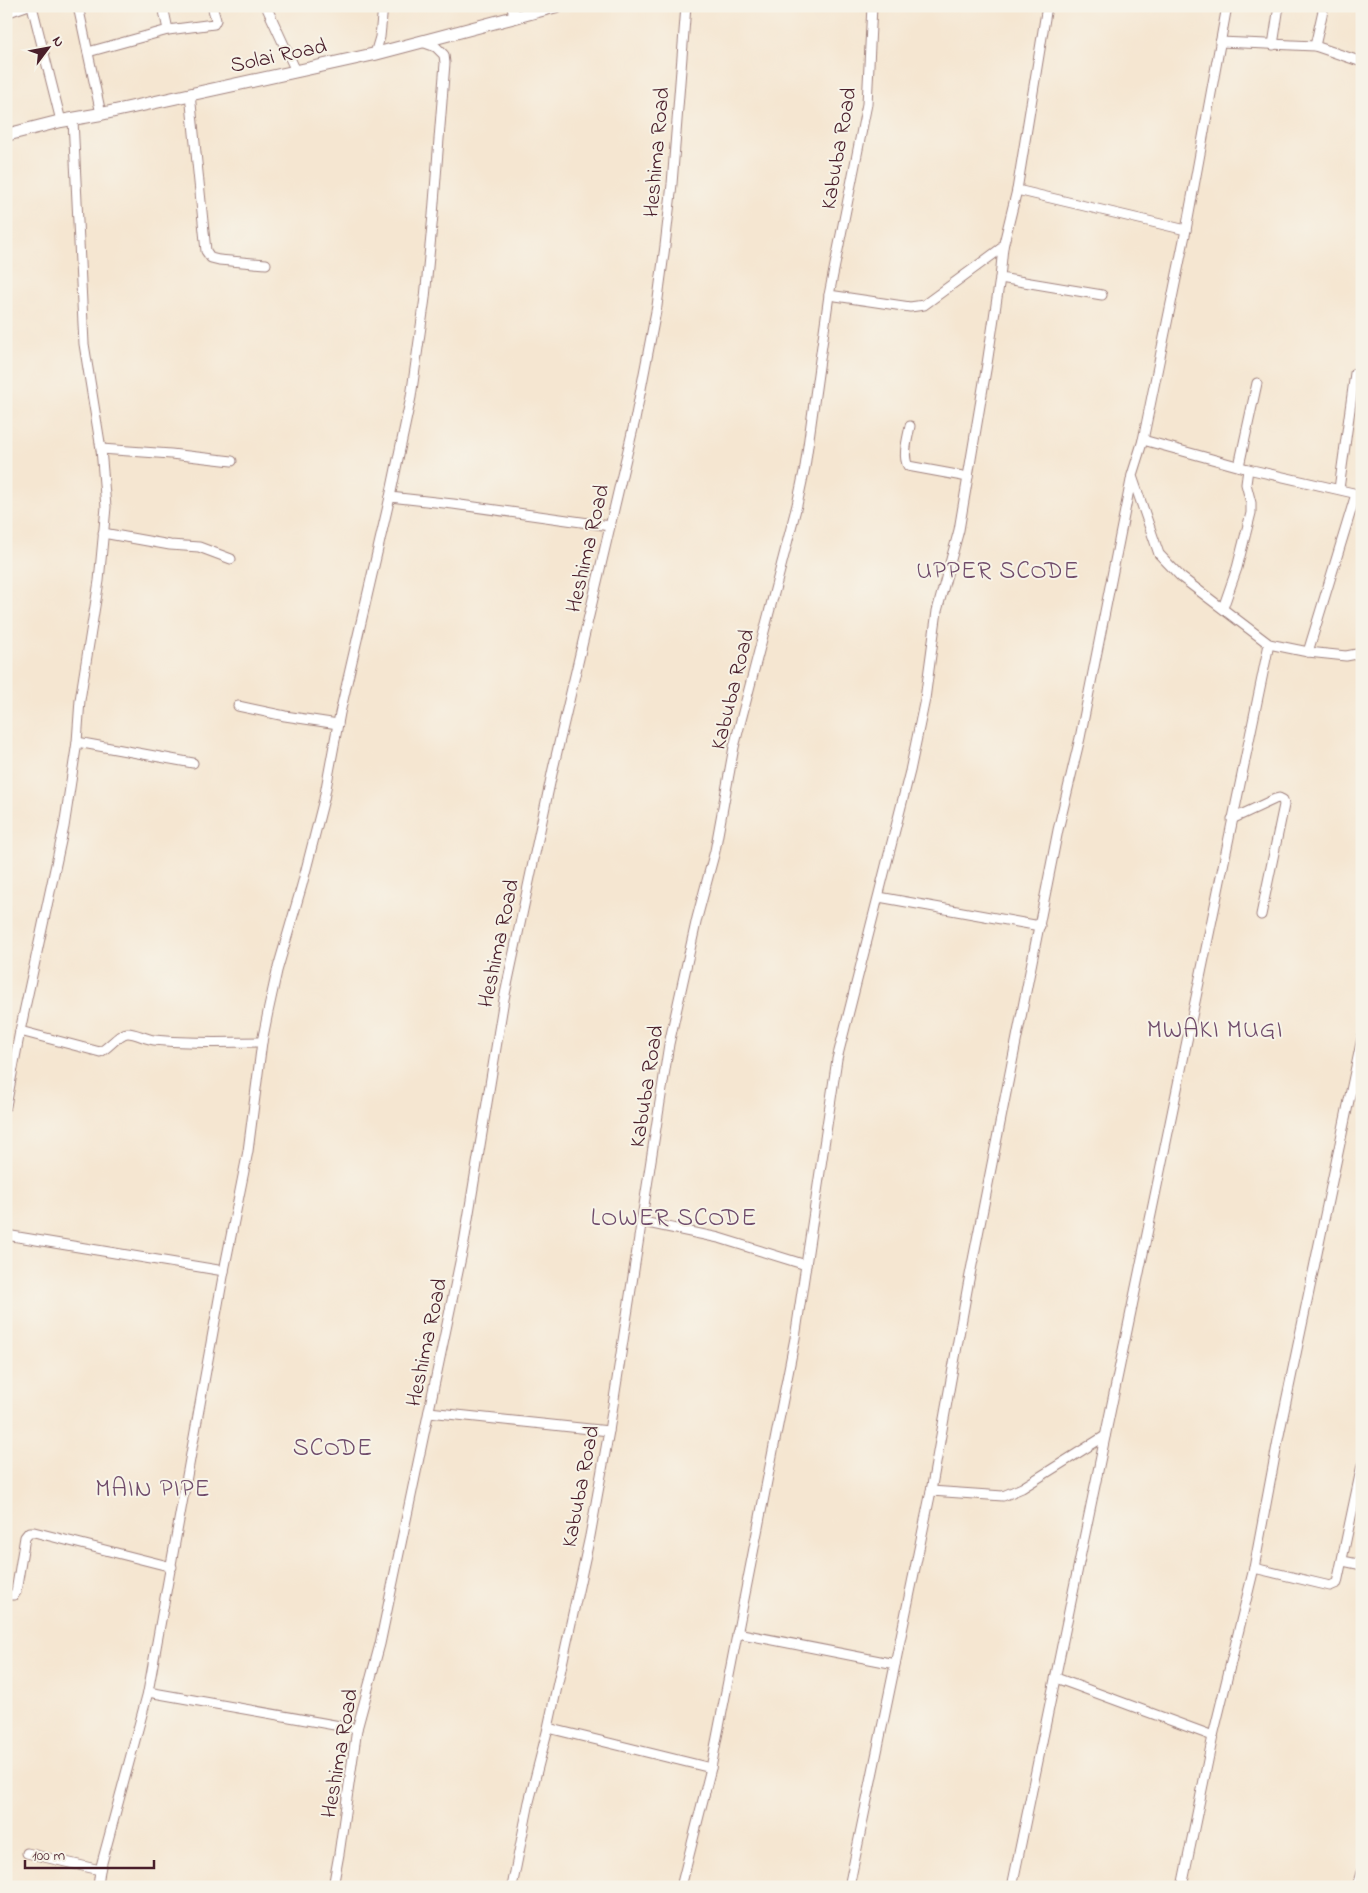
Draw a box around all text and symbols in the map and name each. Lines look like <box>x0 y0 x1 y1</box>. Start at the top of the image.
north arrow <box>22 22 72 72</box>
street label: Solai Road <box>227 31 330 83</box>
text: N <box>46 32 69 51</box>
street label: Kabuba Road <box>813 85 866 212</box>
street label: Heshima Road <box>636 86 680 219</box>
street label: Heshima Road <box>559 481 619 616</box>
district label: UPPER SCODE <box>916 554 1080 590</box>
street label: Kabuba Road <box>703 626 764 754</box>
street label: Heshima Road <box>471 876 529 1011</box>
district label: MWAKI MUGI <box>1147 1013 1283 1049</box>
street label: Kabuba Road <box>622 1023 673 1150</box>
district label: LOWER SCODE <box>591 1201 757 1237</box>
street label: Heshima Road <box>399 1275 457 1410</box>
street label: Kabuba Road <box>554 1423 609 1550</box>
district label: SCODE <box>293 1431 373 1467</box>
district label: MAIN PIPE <box>95 1472 211 1508</box>
street label: Heshima Road <box>314 1686 368 1821</box>
scale bar <box>25 1838 154 1870</box>
text: 100 m <box>32 1845 65 1867</box>

